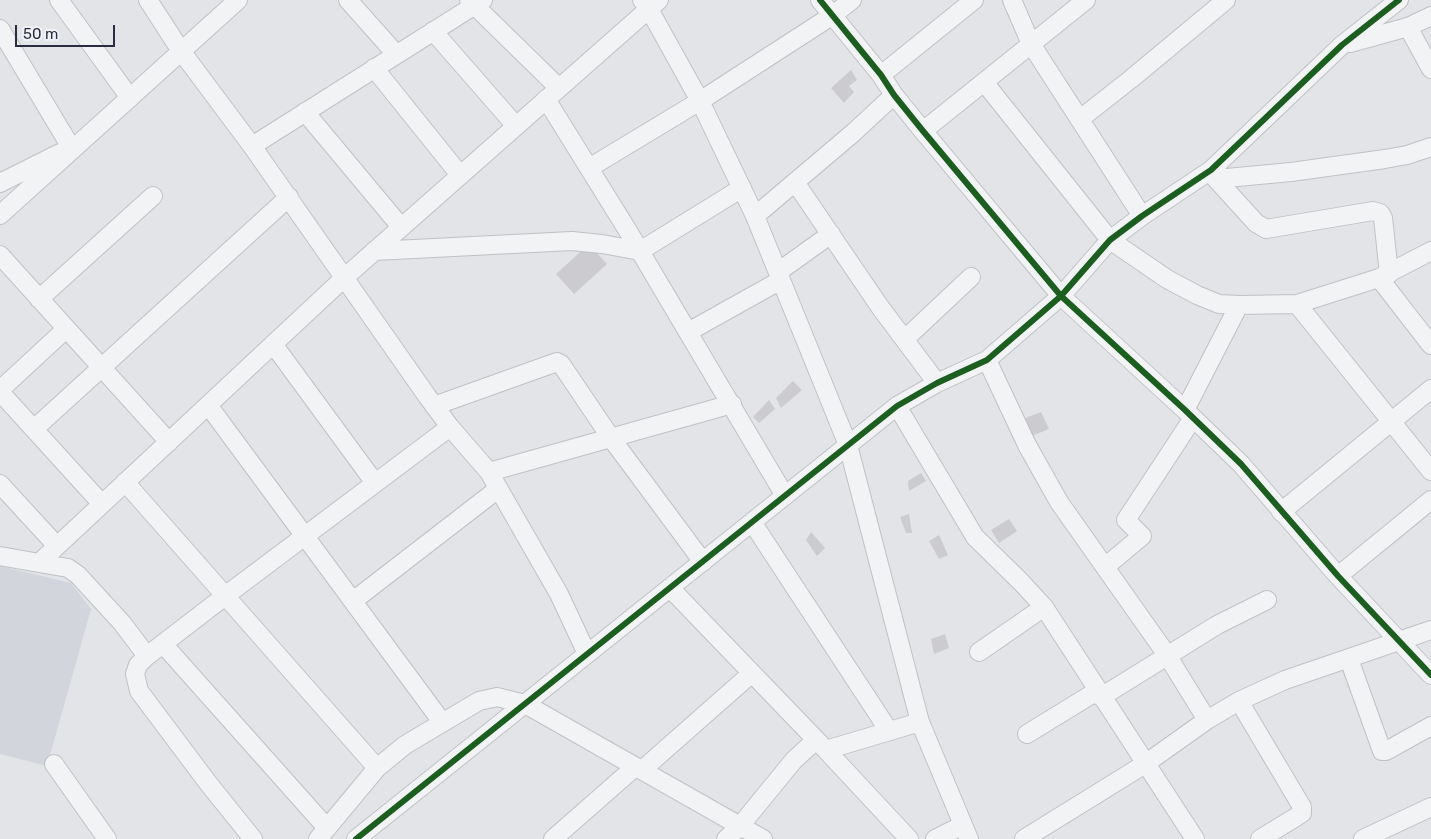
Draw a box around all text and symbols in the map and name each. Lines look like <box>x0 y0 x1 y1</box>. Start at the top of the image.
scale bar <box>18 15 118 47</box>
text: 50 m <box>23 25 58 43</box>

